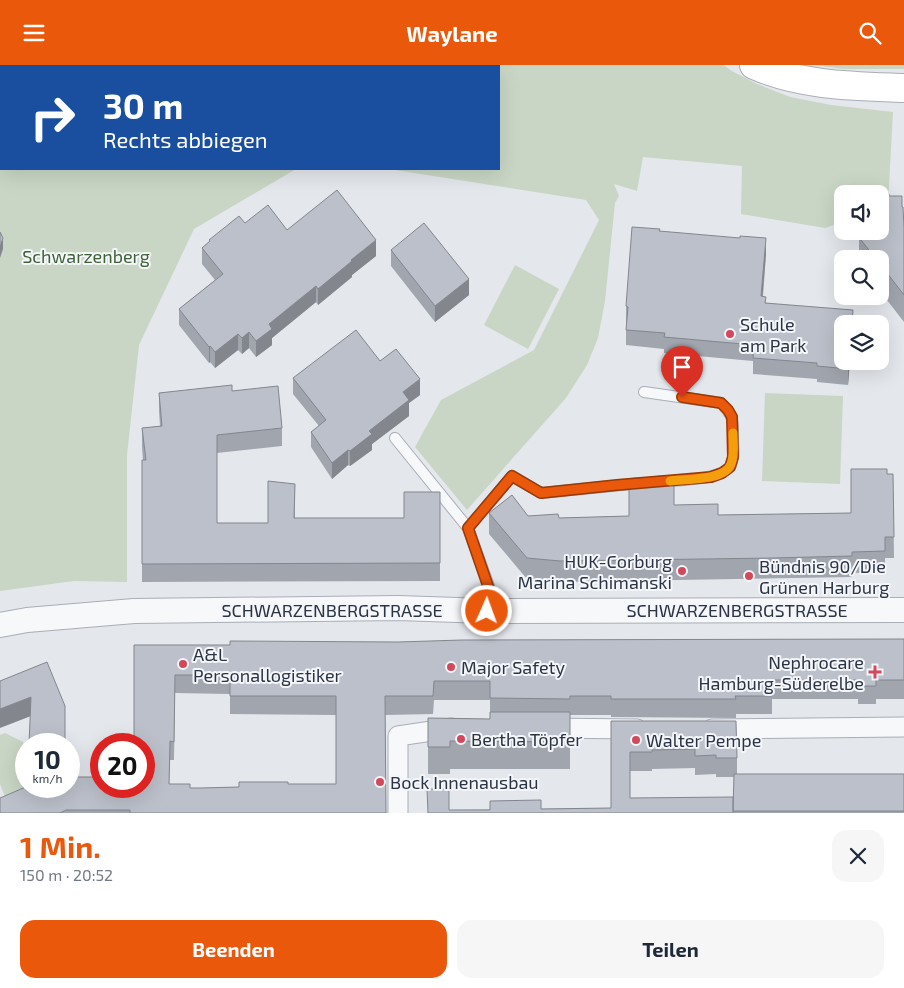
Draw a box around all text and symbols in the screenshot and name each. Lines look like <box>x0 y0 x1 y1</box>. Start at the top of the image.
icon: menu <box>20 19 48 47</box>
icon: search <box>856 19 884 47</box>
text: Waylane <box>406 20 498 46</box>
text: 30 m <box>103 84 183 126</box>
icon: right <box>20 85 85 150</box>
text: Rechts abbiegen <box>103 126 268 152</box>
map controls <box>834 185 889 370</box>
button: sound <box>834 185 889 240</box>
park label: Schwarzenberg <box>22 245 150 267</box>
button: search <box>834 250 889 305</box>
place label: Schule am Park <box>740 313 806 356</box>
button: layers <box>834 315 889 370</box>
marker: Schule am Park <box>724 328 736 340</box>
pin <box>661 346 703 397</box>
icon: arrive <box>668 353 696 381</box>
place label: HUK-Corburg Marina Schimanski <box>518 550 672 593</box>
place label: Bündnis 90/Die Grünen Harburg <box>759 555 889 598</box>
marker: HUK-Corburg Marina Schimanski <box>676 565 688 577</box>
marker: Bündnis 90/Die Grünen Harburg <box>743 570 755 582</box>
position arrow <box>460 584 512 636</box>
street label: SCHWARZENBERGSTRASSE <box>221 599 443 621</box>
street label: SCHWARZENBERGSTRASSE <box>626 599 848 621</box>
place label: A&L Personallogistiker <box>193 643 342 686</box>
place label: Nephrocare Hamburg-Süderelbe <box>698 651 864 694</box>
place label: Major Safety <box>461 656 565 678</box>
marker: A&L Personallogistiker <box>177 658 189 670</box>
marker: Major Safety <box>445 661 457 673</box>
marker: Nephrocare Hamburg-Süderelbe <box>868 665 882 679</box>
place label: Bertha Töpfer <box>471 728 583 750</box>
place label: Walter Pempe <box>646 729 761 751</box>
speed limit sign: 20 <box>90 733 155 798</box>
marker: Bertha Töpfer <box>455 733 467 745</box>
marker: Walter Pempe <box>630 734 642 746</box>
text: 10 <box>34 744 61 774</box>
text: km/h <box>33 771 62 785</box>
place label: Bock Innenausbau <box>390 771 539 793</box>
marker: Bock Innenausbau <box>374 776 386 788</box>
text: 1 Min. <box>20 828 101 864</box>
button: close <box>832 830 884 882</box>
text: 150 m · 20:52 <box>20 865 113 884</box>
button: Beenden <box>20 920 447 978</box>
button: Teilen <box>457 920 884 978</box>

